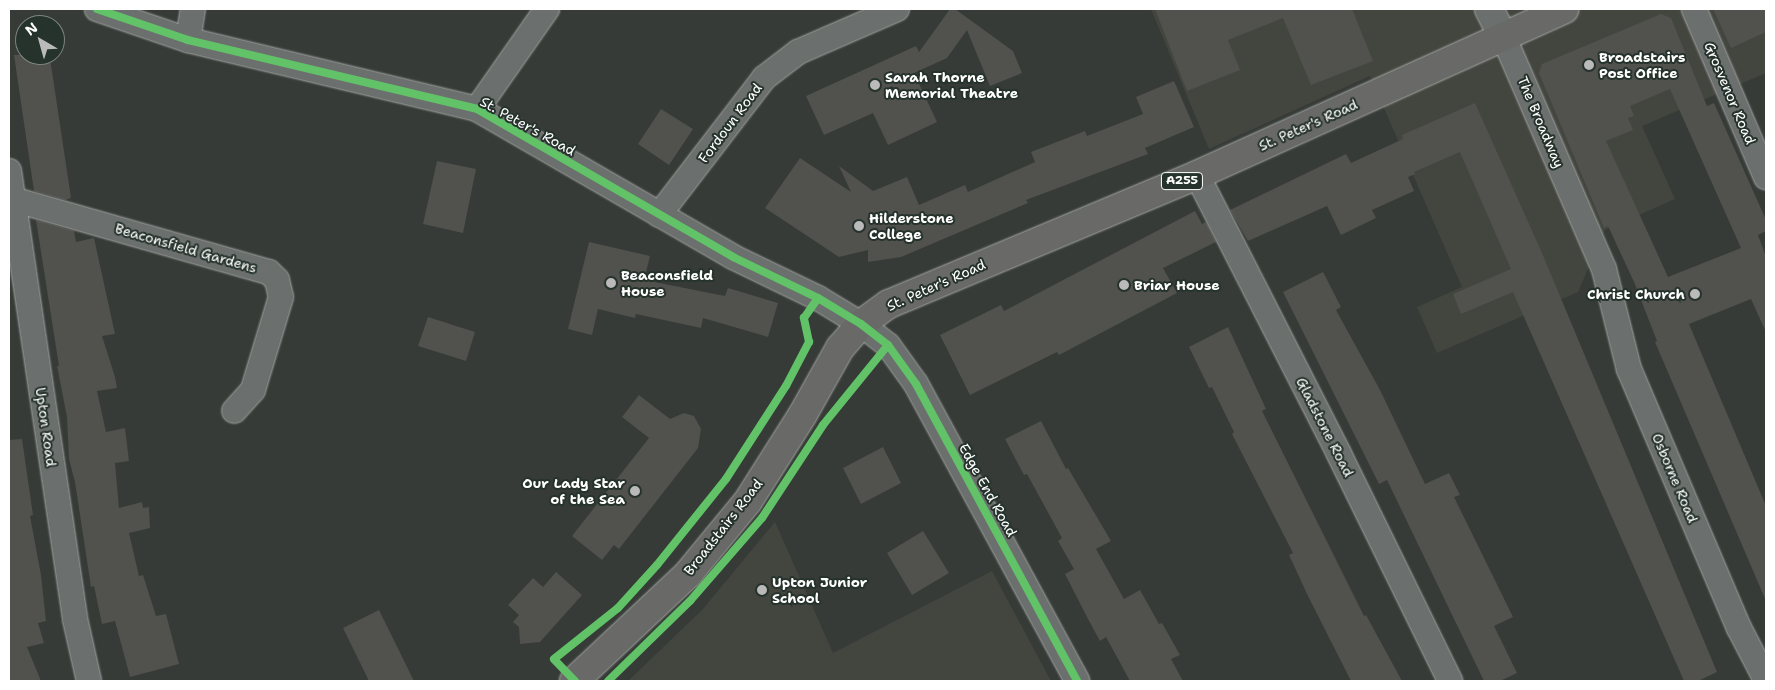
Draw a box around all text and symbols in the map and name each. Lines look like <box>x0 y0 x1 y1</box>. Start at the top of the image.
north arrow <box>15 15 65 65</box>
text: N <box>21 18 41 39</box>
street label: Grosvenor Road <box>1701 39 1759 147</box>
place label: Broadstairs Post Office <box>1599 49 1685 82</box>
marker: Broadstairs Post Office <box>1583 59 1595 71</box>
place label: Sarah Thorne Memorial Theatre <box>885 69 1018 102</box>
street label: The Broadway <box>1514 74 1568 170</box>
marker: Sarah Thorne Memorial Theatre <box>869 79 881 91</box>
street label: Fordoun Road <box>695 80 765 166</box>
street label: St. Peter's Road <box>477 93 579 159</box>
street label: St. Peter's Road <box>1256 96 1360 154</box>
road number: A255 <box>1161 172 1203 190</box>
place label: Hilderstone College <box>869 210 954 242</box>
street label: Beaconsfield Gardens <box>113 220 259 276</box>
marker: Hilderstone College <box>853 220 865 232</box>
street label: St. Peter's Road <box>884 256 988 314</box>
place label: Beaconsfield House <box>621 267 713 300</box>
marker: Beaconsfield House <box>605 277 617 289</box>
place label: Briar House <box>1134 277 1220 293</box>
marker: Briar House <box>1118 279 1130 291</box>
place label: Christ Church <box>1587 286 1685 302</box>
marker: Christ Church <box>1689 288 1701 300</box>
street label: Gladstone Road <box>1293 375 1357 479</box>
street label: Upton Road <box>32 386 60 468</box>
street label: Osborne Road <box>1649 431 1701 525</box>
street label: Edge End Road <box>955 440 1021 540</box>
place label: Our Lady Star of the Sea <box>522 475 625 508</box>
street label: Broadstairs Road <box>680 475 766 579</box>
marker: Our Lady Star of the Sea <box>629 485 641 497</box>
place label: Upton Junior School <box>772 574 867 606</box>
marker: Upton Junior School <box>756 584 768 596</box>

